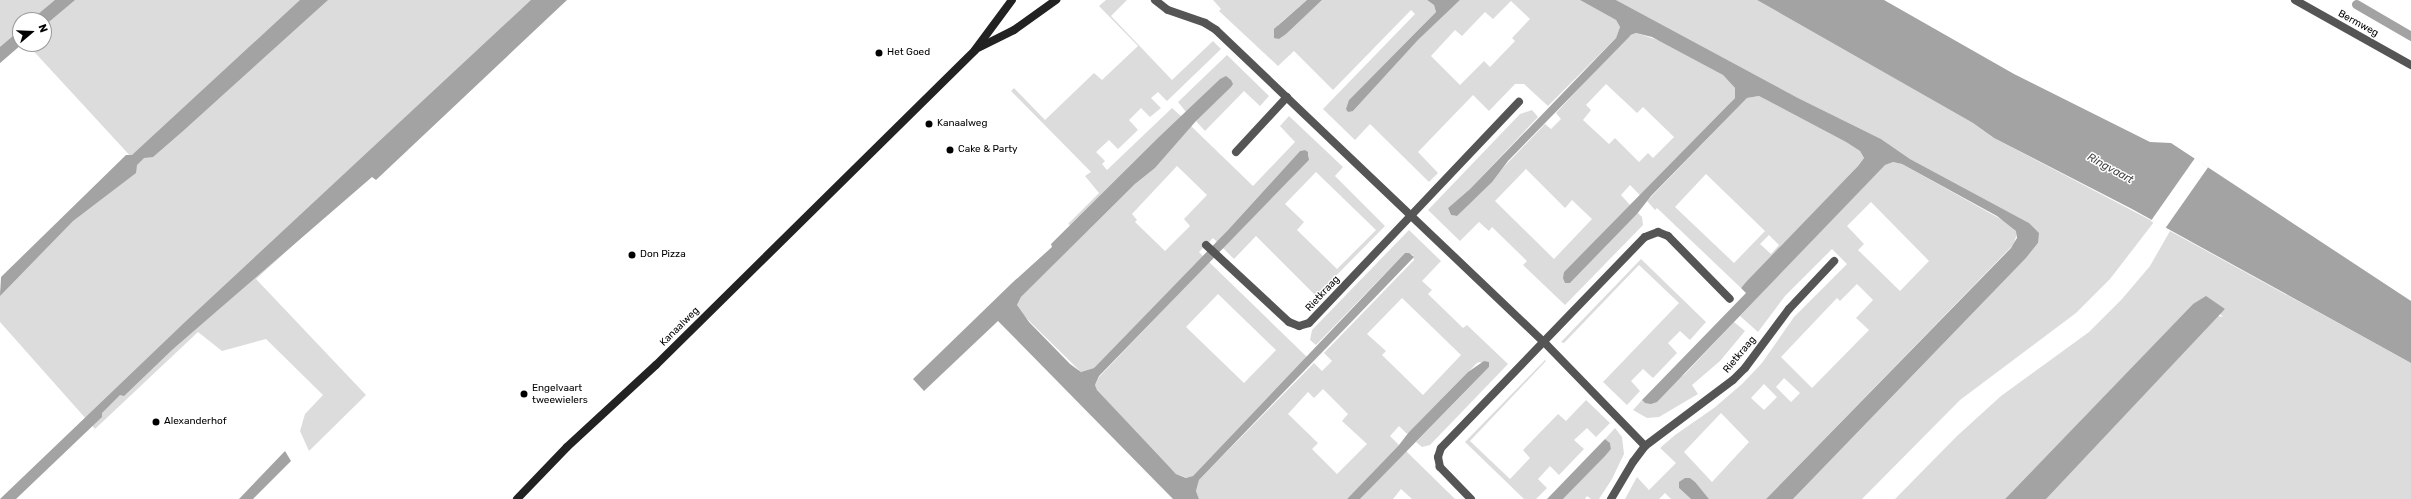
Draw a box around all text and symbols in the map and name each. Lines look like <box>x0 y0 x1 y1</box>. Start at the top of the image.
street label: Bermweg <box>2336 8 2380 40</box>
north arrow <box>12 12 52 52</box>
text: N <box>35 22 50 34</box>
place label: Het Goed <box>887 47 930 59</box>
marker: Het Goed <box>874 48 884 58</box>
place label: Kanaalweg <box>937 118 987 130</box>
marker: Kanaalweg <box>924 119 934 129</box>
place label: Cake & Party <box>958 144 1018 156</box>
marker: Cake & Party <box>945 145 955 155</box>
water label: Ringvaart <box>2085 151 2135 187</box>
place label: Don Pizza <box>640 249 686 261</box>
marker: Don Pizza <box>627 250 637 260</box>
street label: Rietkraag <box>1303 274 1343 314</box>
street label: Kanaalweg <box>658 305 702 349</box>
street label: Rietkraag <box>1721 334 1759 376</box>
place label: Engelvaart tweewielers <box>532 382 588 406</box>
marker: Engelvaart tweewielers <box>519 389 529 399</box>
place label: Alexanderhof <box>164 416 226 428</box>
marker: Alexanderhof <box>151 417 161 427</box>

